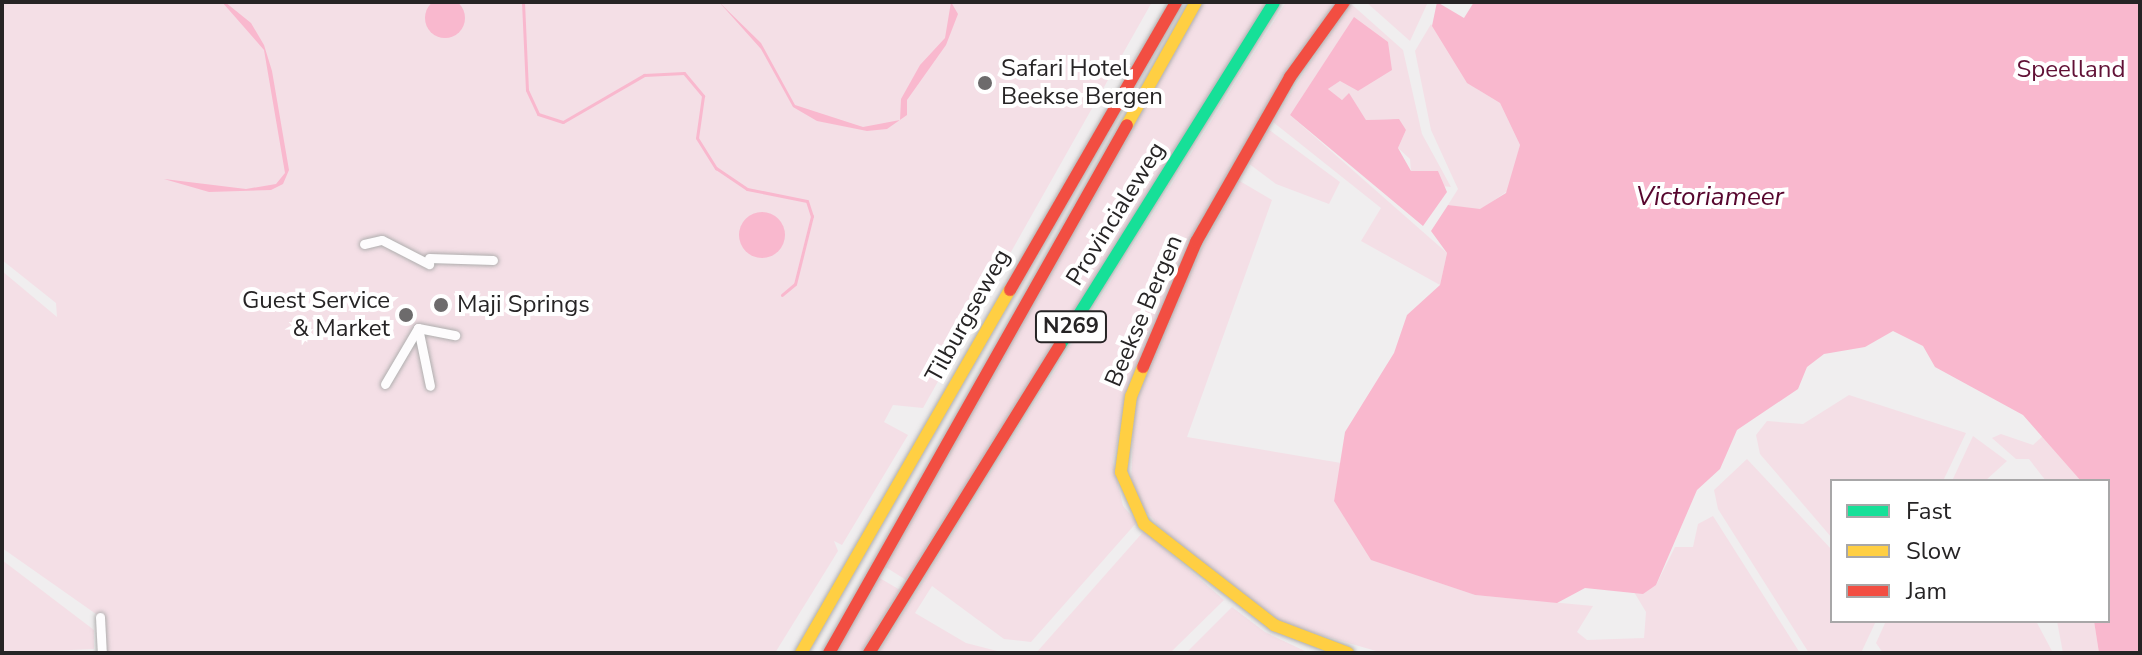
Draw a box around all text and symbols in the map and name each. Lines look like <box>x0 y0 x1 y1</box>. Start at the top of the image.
place label: Safari Hotel Beekse Bergen <box>1001 55 1163 111</box>
park label: Speelland <box>2017 56 2125 84</box>
marker: Safari Hotel Beekse Bergen <box>976 74 994 92</box>
street label: Provincialeweg <box>1060 137 1172 291</box>
water label: Victoriameer <box>1636 181 1784 213</box>
street label: Beekse Bergen <box>1099 231 1189 391</box>
street label: Tilburgseweg <box>920 244 1016 388</box>
place label: Guest Service & Market <box>242 287 390 343</box>
place label: Maji Springs <box>457 291 590 319</box>
marker: Maji Springs <box>432 296 450 314</box>
marker: Guest Service & Market <box>397 306 415 324</box>
road number: N269 <box>1033 309 1109 345</box>
legend <box>1830 479 2110 623</box>
text: Fast <box>1906 495 1951 527</box>
text: Slow <box>1906 535 1961 567</box>
text: Jam <box>1906 575 1947 607</box>

